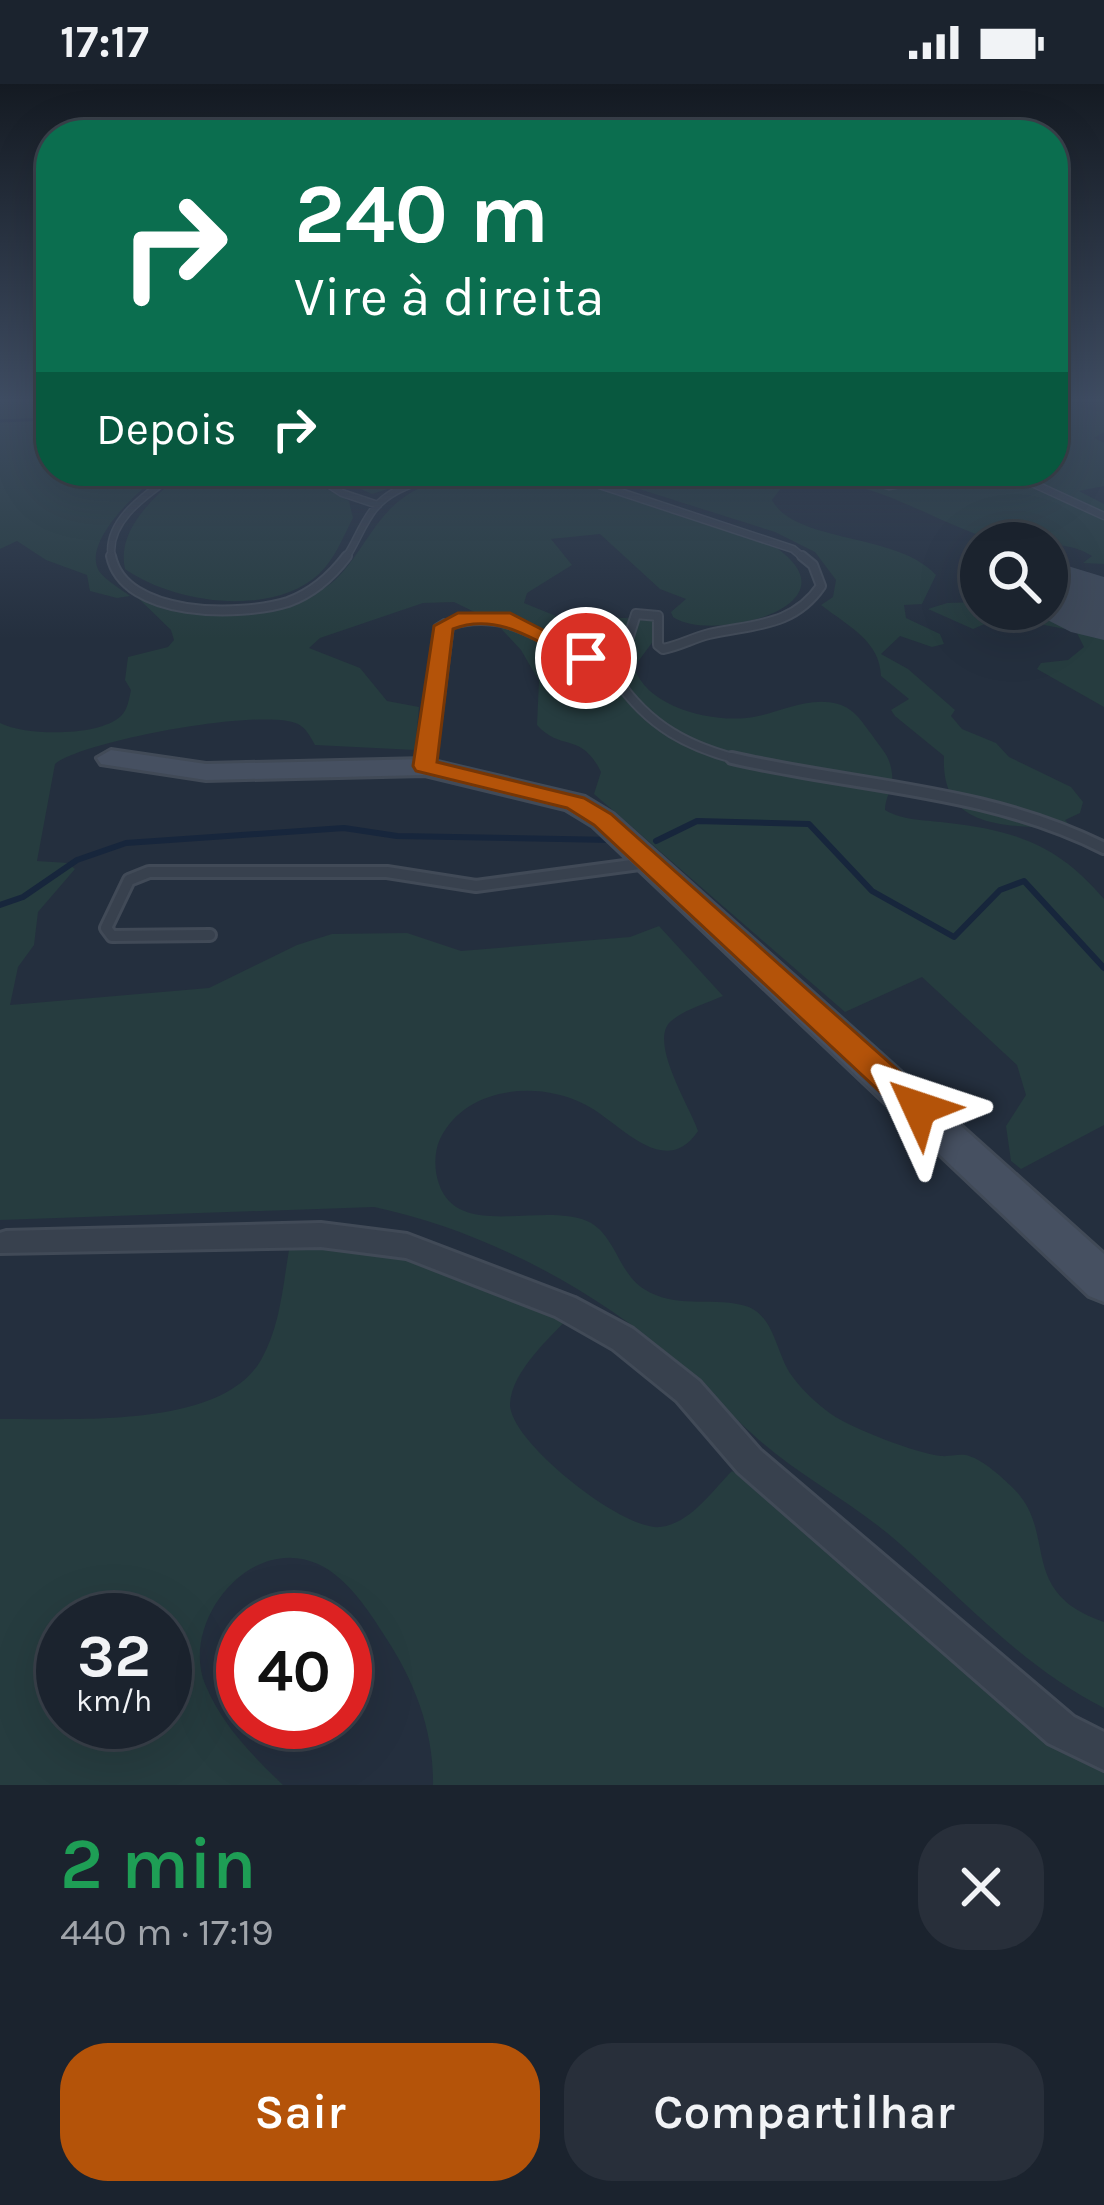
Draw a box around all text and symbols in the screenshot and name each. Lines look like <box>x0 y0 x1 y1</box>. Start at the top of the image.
text: 17:17 <box>60 16 149 68</box>
text: 240 m <box>294 165 549 263</box>
icon: right <box>96 168 252 324</box>
text: Vire à direita <box>294 265 605 329</box>
icon: right <box>261 396 327 462</box>
text: Depois <box>96 403 237 455</box>
map controls <box>960 522 1068 630</box>
button: search <box>960 522 1068 630</box>
pin <box>535 607 637 709</box>
icon: arrive <box>553 625 619 691</box>
position arrow <box>856 1045 982 1171</box>
speed limit sign: 40 <box>216 1593 372 1749</box>
text: 32 <box>77 1621 151 1691</box>
text: km/h <box>76 1683 152 1719</box>
text: 2 min <box>60 1822 257 1906</box>
button: close <box>918 1824 1044 1950</box>
text: 440 m · 17:19 <box>60 1909 274 1955</box>
button: Sair <box>60 2043 540 2181</box>
button: Compartilhar <box>564 2043 1044 2181</box>

